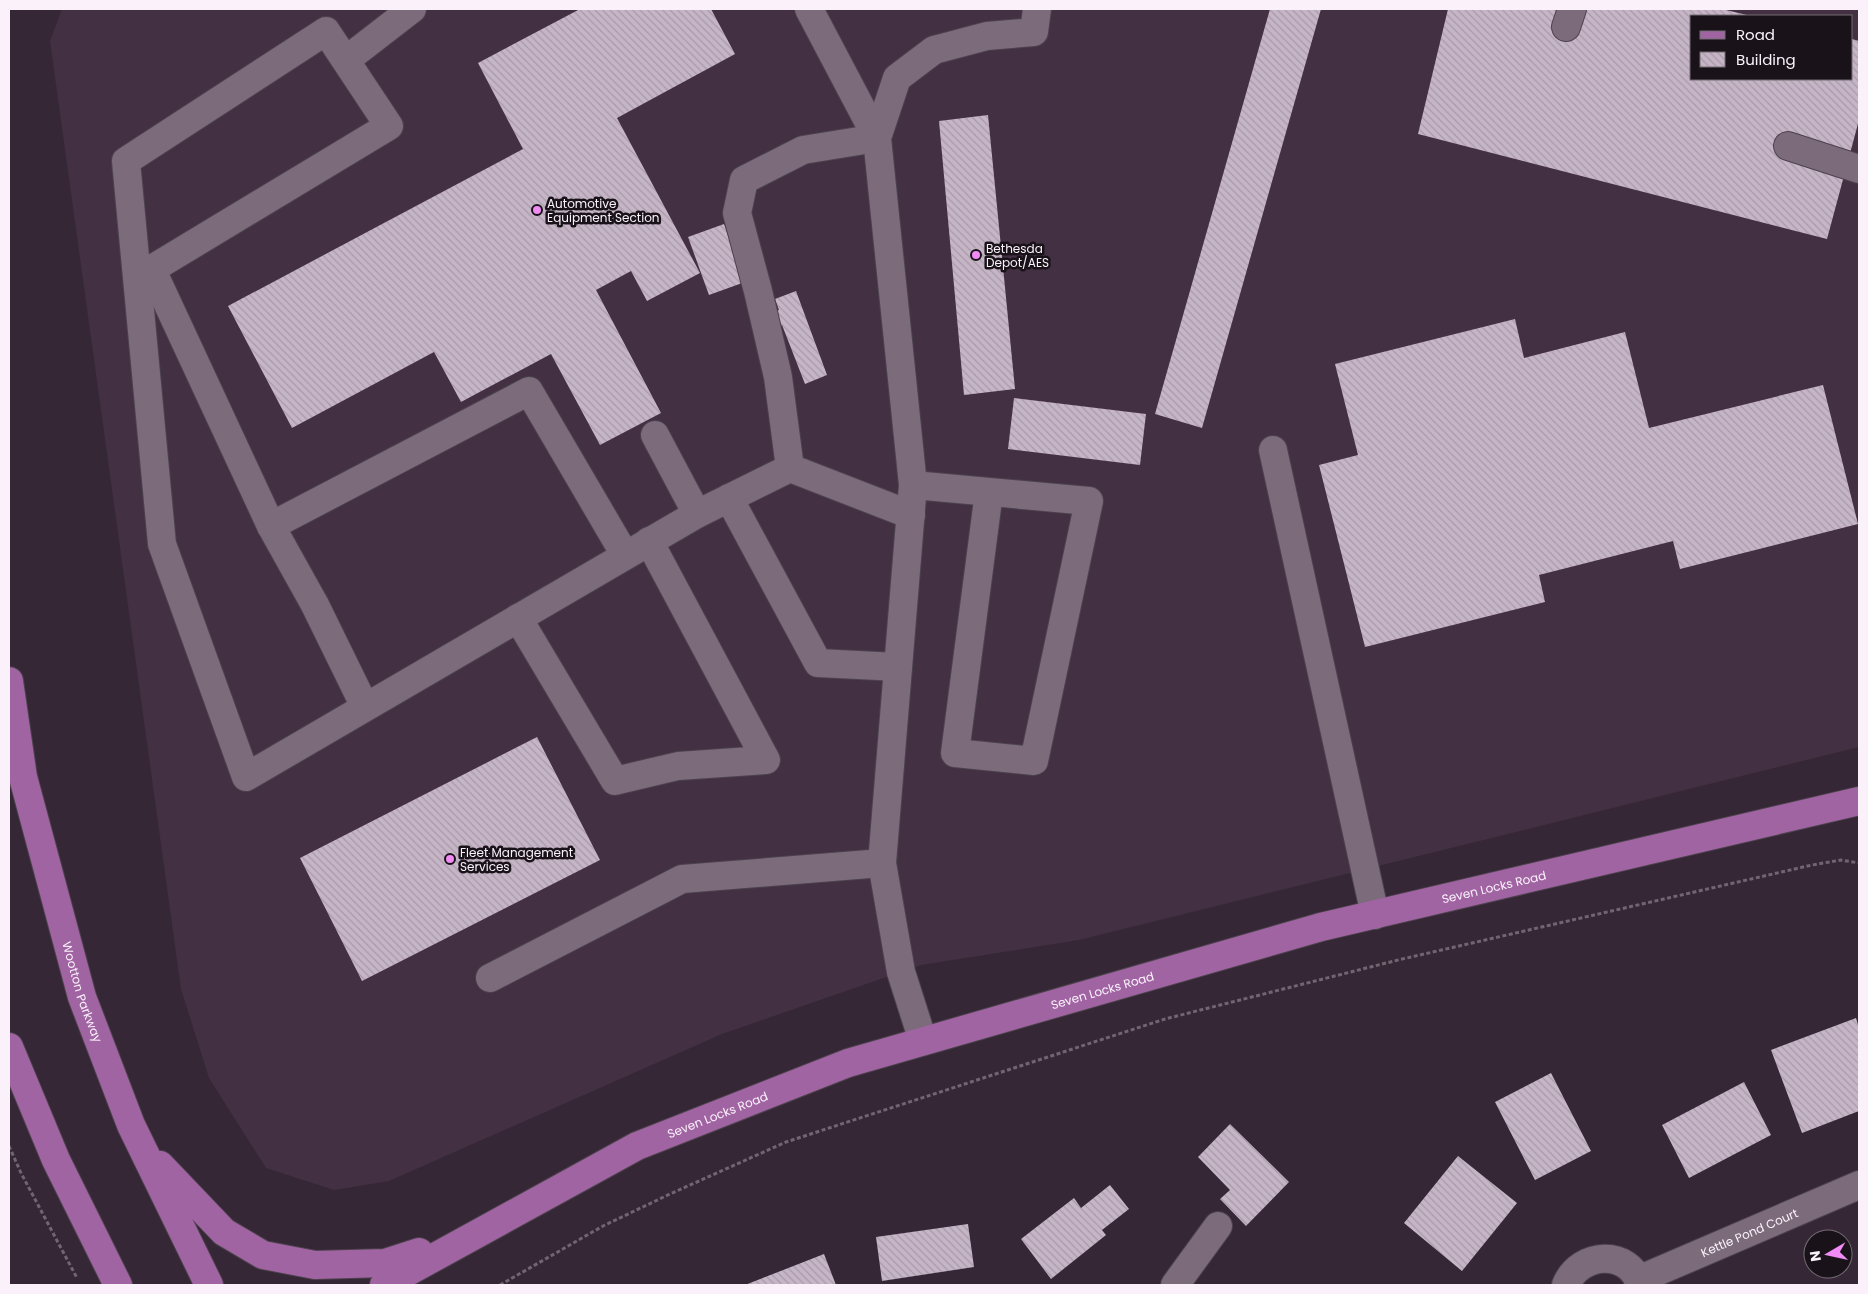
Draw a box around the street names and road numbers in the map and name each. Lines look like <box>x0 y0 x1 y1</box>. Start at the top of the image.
street label: Seven Locks Road <box>1440 866 1548 907</box>
street label: Wootton Parkway <box>59 940 107 1045</box>
street label: Seven Locks Road <box>1049 967 1156 1013</box>
street label: Seven Locks Road <box>665 1087 770 1142</box>
street label: Kettle Pond Court <box>1698 1204 1800 1261</box>

